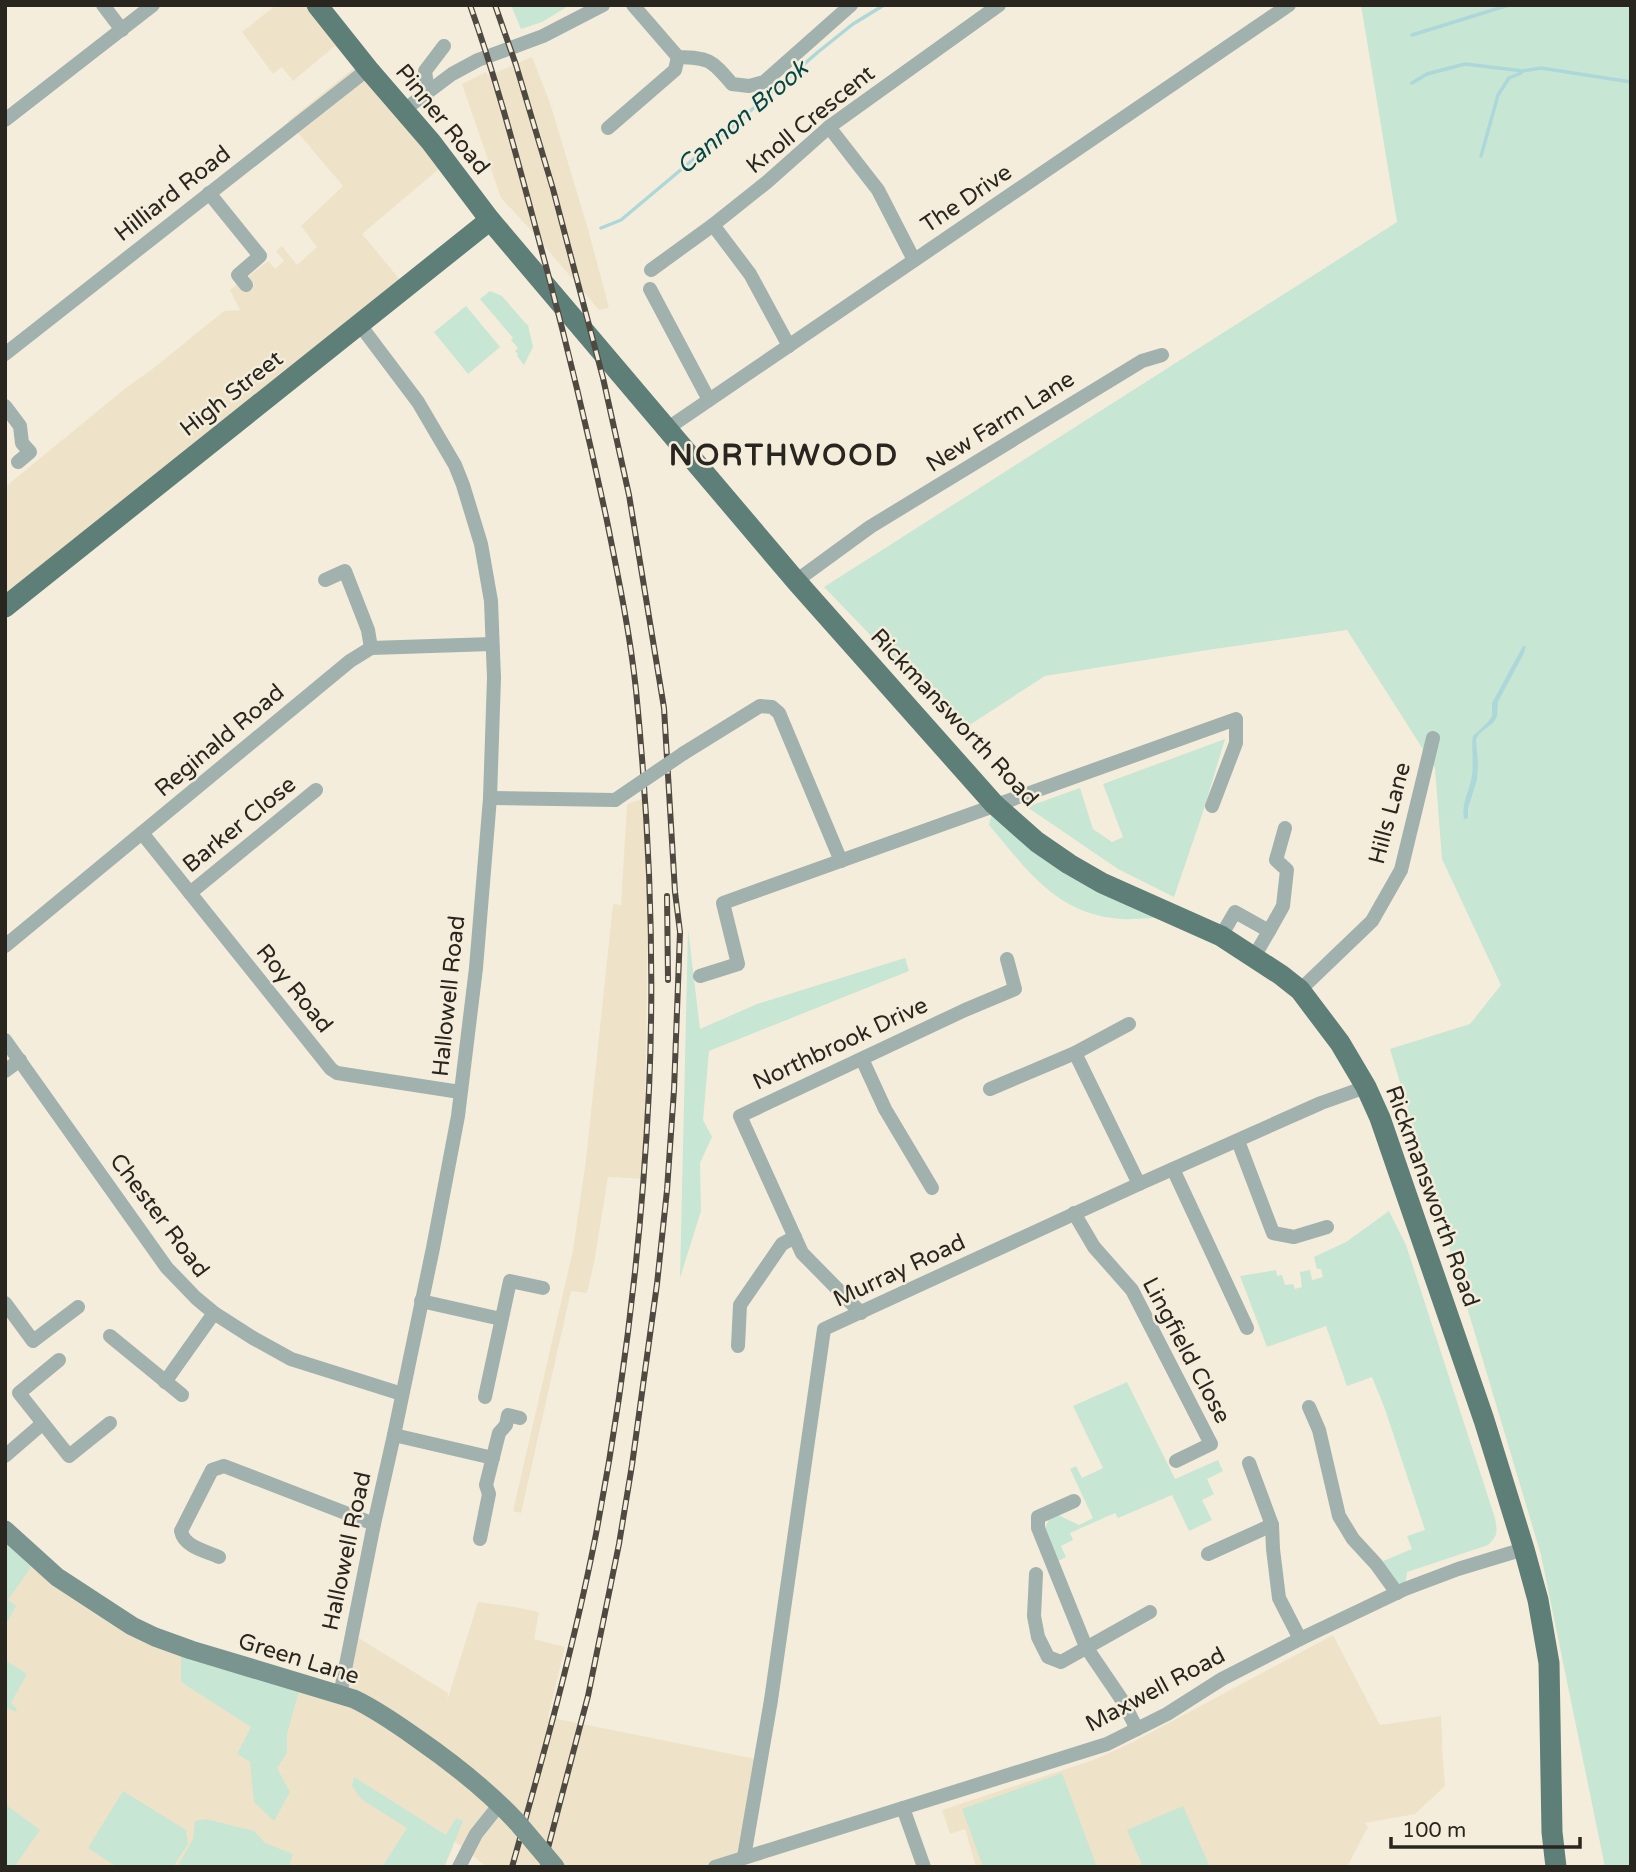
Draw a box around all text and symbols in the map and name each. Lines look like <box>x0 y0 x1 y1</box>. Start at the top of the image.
water label: Cannon Brook <box>671 53 815 181</box>
street label: Pinner Road <box>389 59 495 181</box>
street label: Knoll Crescent <box>741 59 881 180</box>
street label: Hilliard Road <box>109 140 236 248</box>
street label: The Drive <box>916 158 1017 239</box>
street label: High Street <box>174 345 289 443</box>
street label: New Farm Lane <box>921 365 1080 479</box>
district label: NORTHWOOD <box>669 437 899 474</box>
street label: Rickmansworth Road <box>864 623 1044 813</box>
street label: Reginald Road <box>149 678 290 803</box>
street label: Hills Lane <box>1363 759 1417 867</box>
street label: Barker Close <box>177 771 302 879</box>
street label: Hallowell Road <box>427 914 471 1078</box>
street label: Roy Road <box>250 938 339 1039</box>
street label: Northbrook Drive <box>748 991 932 1097</box>
street label: Rickmansworth Road <box>1379 1082 1485 1311</box>
street label: Chester Road <box>103 1148 215 1283</box>
street label: Murray Road <box>829 1228 970 1314</box>
street label: Lingfield Close <box>1136 1273 1236 1428</box>
street label: Hallowell Road <box>316 1469 378 1633</box>
street label: Green Lane <box>235 1627 363 1691</box>
street label: Maxwell Road <box>1081 1641 1230 1738</box>
scale bar <box>1391 1806 1580 1850</box>
text: 100 m <box>1402 1818 1466 1843</box>

